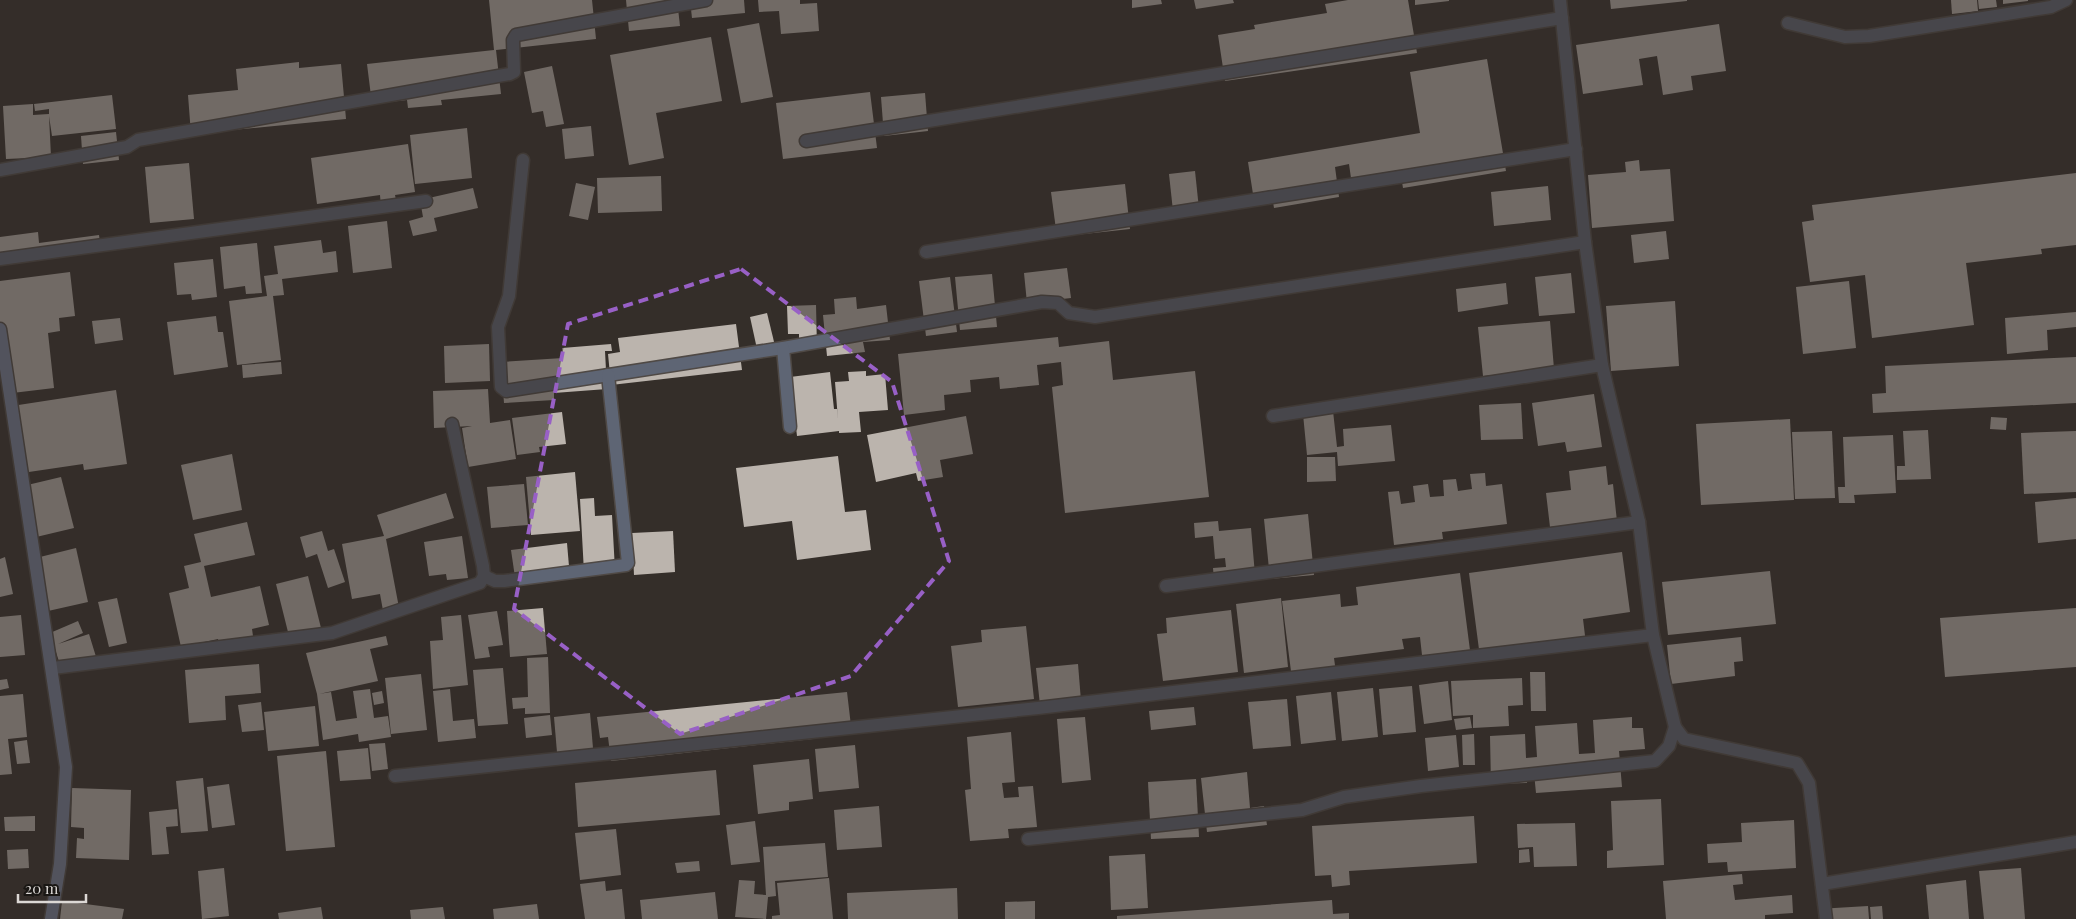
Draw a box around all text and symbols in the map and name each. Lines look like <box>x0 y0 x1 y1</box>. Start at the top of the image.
scale bar <box>18 872 85 904</box>
text: 20 m <box>25 878 59 898</box>

